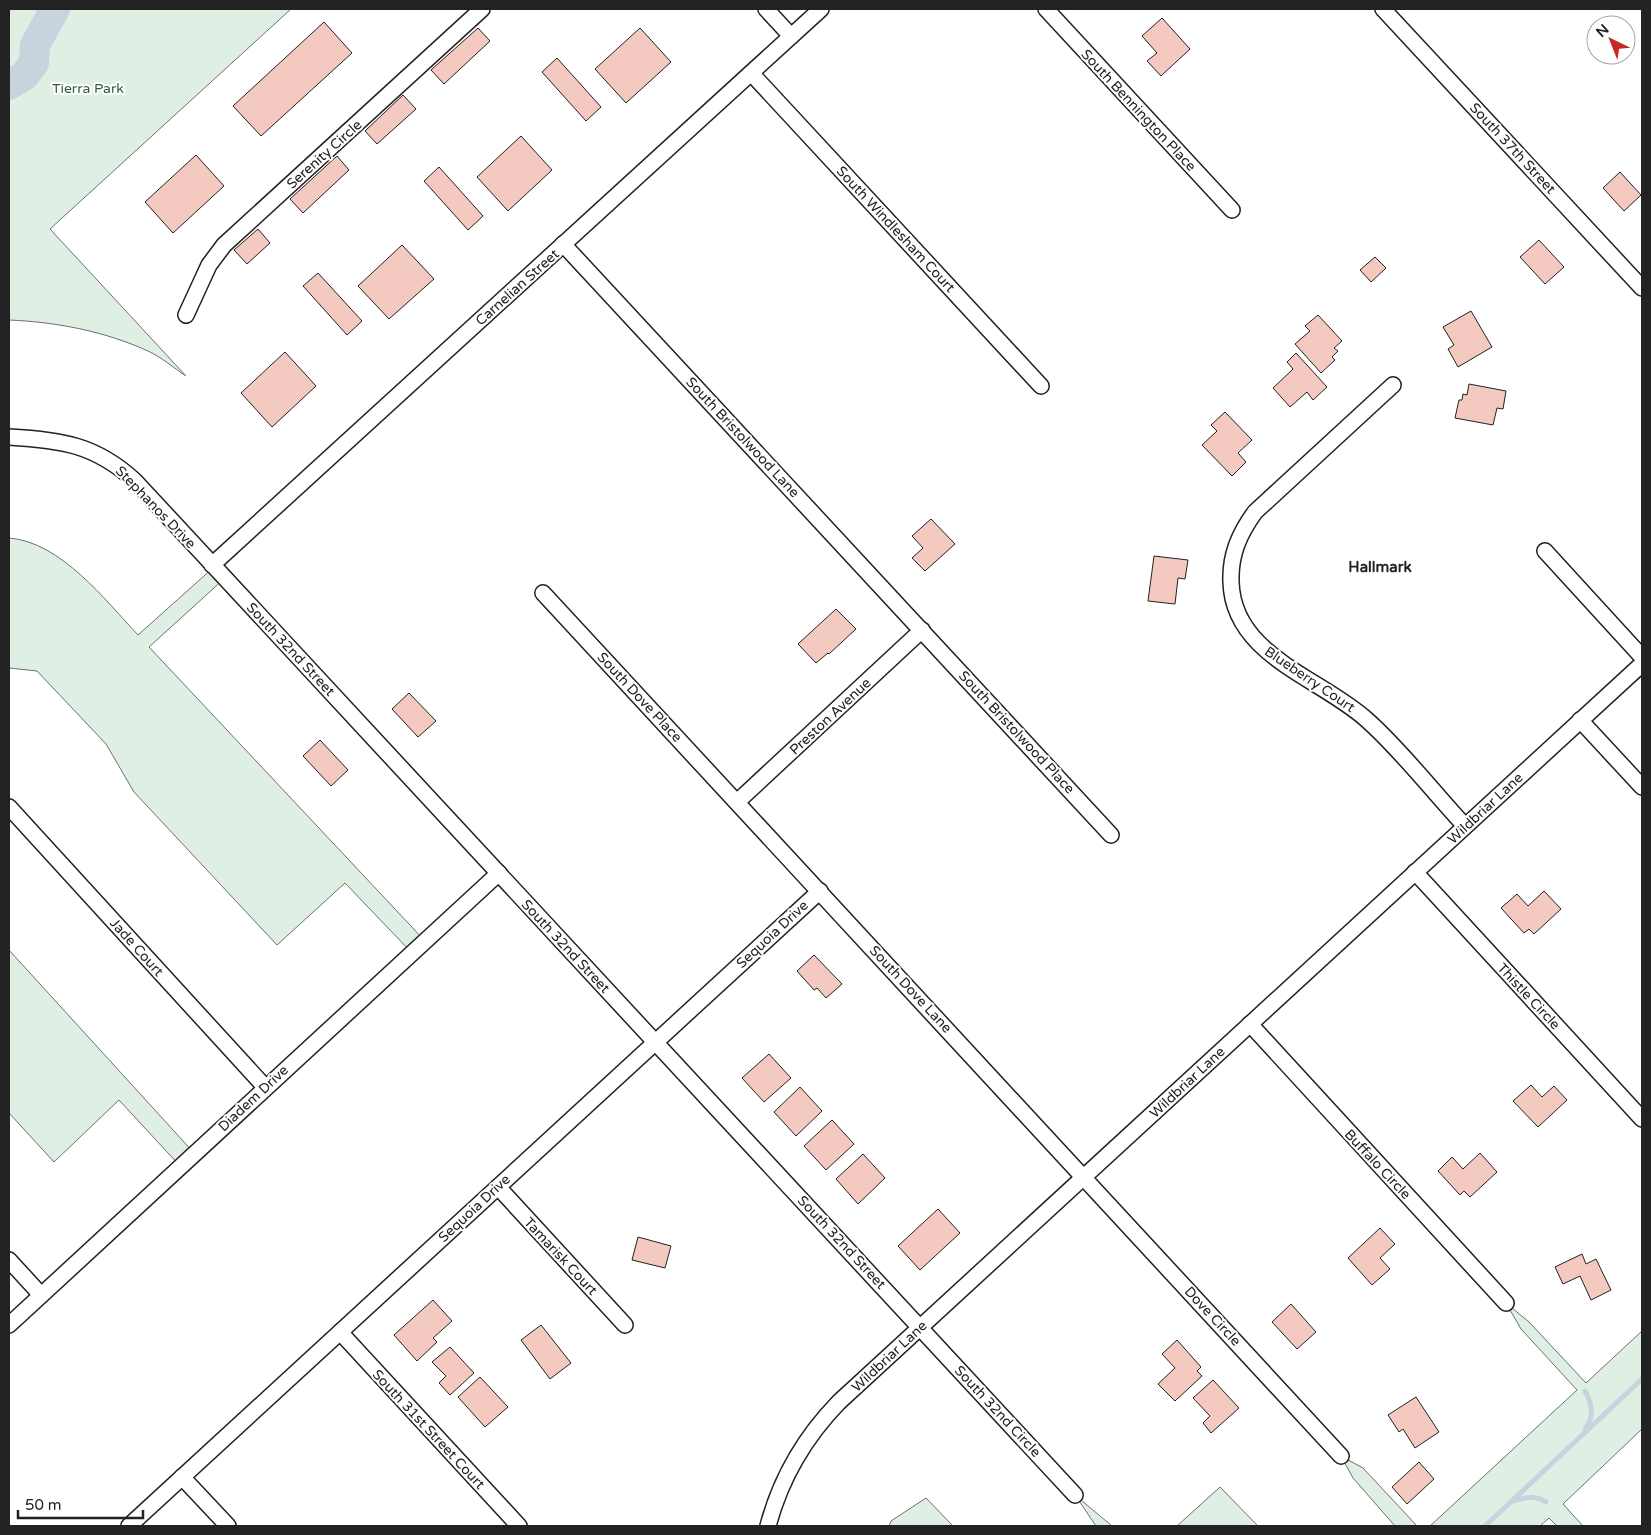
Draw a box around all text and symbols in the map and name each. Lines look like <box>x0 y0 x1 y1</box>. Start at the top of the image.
north arrow <box>1586 15 1636 65</box>
text: N <box>1593 21 1612 41</box>
street label: South Bennington Place <box>1078 46 1200 175</box>
park label: Tierra Park <box>52 80 124 97</box>
street label: South 37th Street <box>1466 99 1560 198</box>
street label: Serenity Circle <box>283 116 365 193</box>
street label: South Windlesham Court <box>833 163 959 296</box>
street label: Carnelian Street <box>472 245 563 329</box>
street label: South Bristolwood Lane <box>682 374 803 501</box>
street label: Stephanos Drive <box>112 462 200 552</box>
district label: Hallmark <box>1348 558 1412 576</box>
street label: South 32nd Street <box>243 599 339 700</box>
street label: Blueberry Court <box>1261 643 1359 716</box>
street label: South Dove Place <box>594 649 686 746</box>
street label: South Bristolwood Place <box>955 667 1078 797</box>
street label: Preston Avenue <box>786 674 875 758</box>
street label: Wildbriar Lane <box>1444 769 1527 848</box>
street label: South 32nd Street <box>518 896 614 997</box>
street label: Sequoia Drive <box>733 897 812 972</box>
street label: Jade Court <box>106 915 167 980</box>
street label: South Dove Lane <box>866 942 955 1037</box>
street label: Thistle Circle <box>1494 960 1564 1033</box>
street label: Wildbriar Lane <box>1146 1043 1229 1122</box>
street label: Diadem Drive <box>215 1062 292 1135</box>
street label: Buffalo Circle <box>1341 1126 1414 1203</box>
street label: Sequoia Drive <box>435 1171 514 1246</box>
street label: South 32nd Street <box>794 1192 890 1293</box>
street label: Tamarisk Court <box>520 1214 601 1299</box>
street label: Dove Circle <box>1181 1283 1244 1350</box>
street label: Wildbriar Lane <box>848 1317 931 1396</box>
street label: South 32nd Circle <box>951 1362 1044 1461</box>
street label: South 31st Street Court <box>369 1366 489 1493</box>
scale bar <box>18 1488 142 1520</box>
text: 50 m <box>25 1496 62 1514</box>

